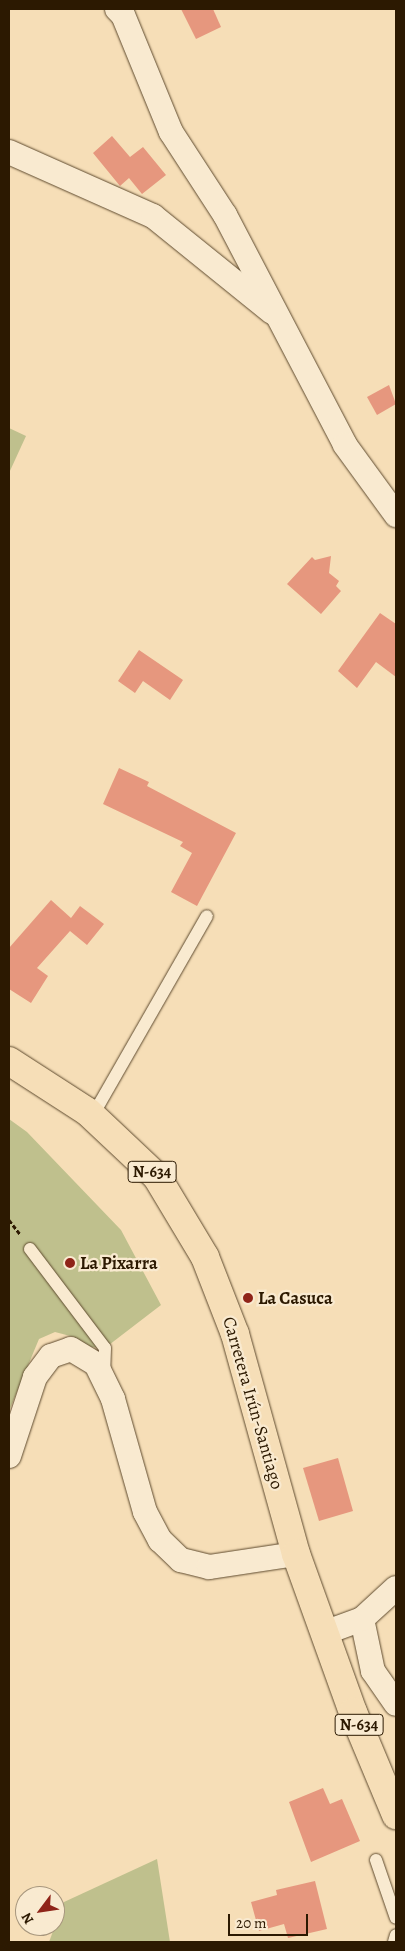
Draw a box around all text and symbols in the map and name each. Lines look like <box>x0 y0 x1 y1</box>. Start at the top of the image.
road number: N-634 <box>127 1158 177 1186</box>
place label: La Pixarra <box>80 1252 158 1274</box>
marker: La Pixarra <box>64 1257 76 1269</box>
place label: La Casuca <box>258 1287 333 1309</box>
marker: La Casuca <box>242 1292 254 1304</box>
street label: Carretera Irún-Santiago <box>218 1314 288 1492</box>
road number: N-634 <box>334 1712 384 1738</box>
north arrow <box>15 1886 65 1936</box>
scale bar <box>230 1904 310 1936</box>
text: N <box>17 1909 38 1928</box>
text: 20 m <box>236 1913 267 1933</box>

